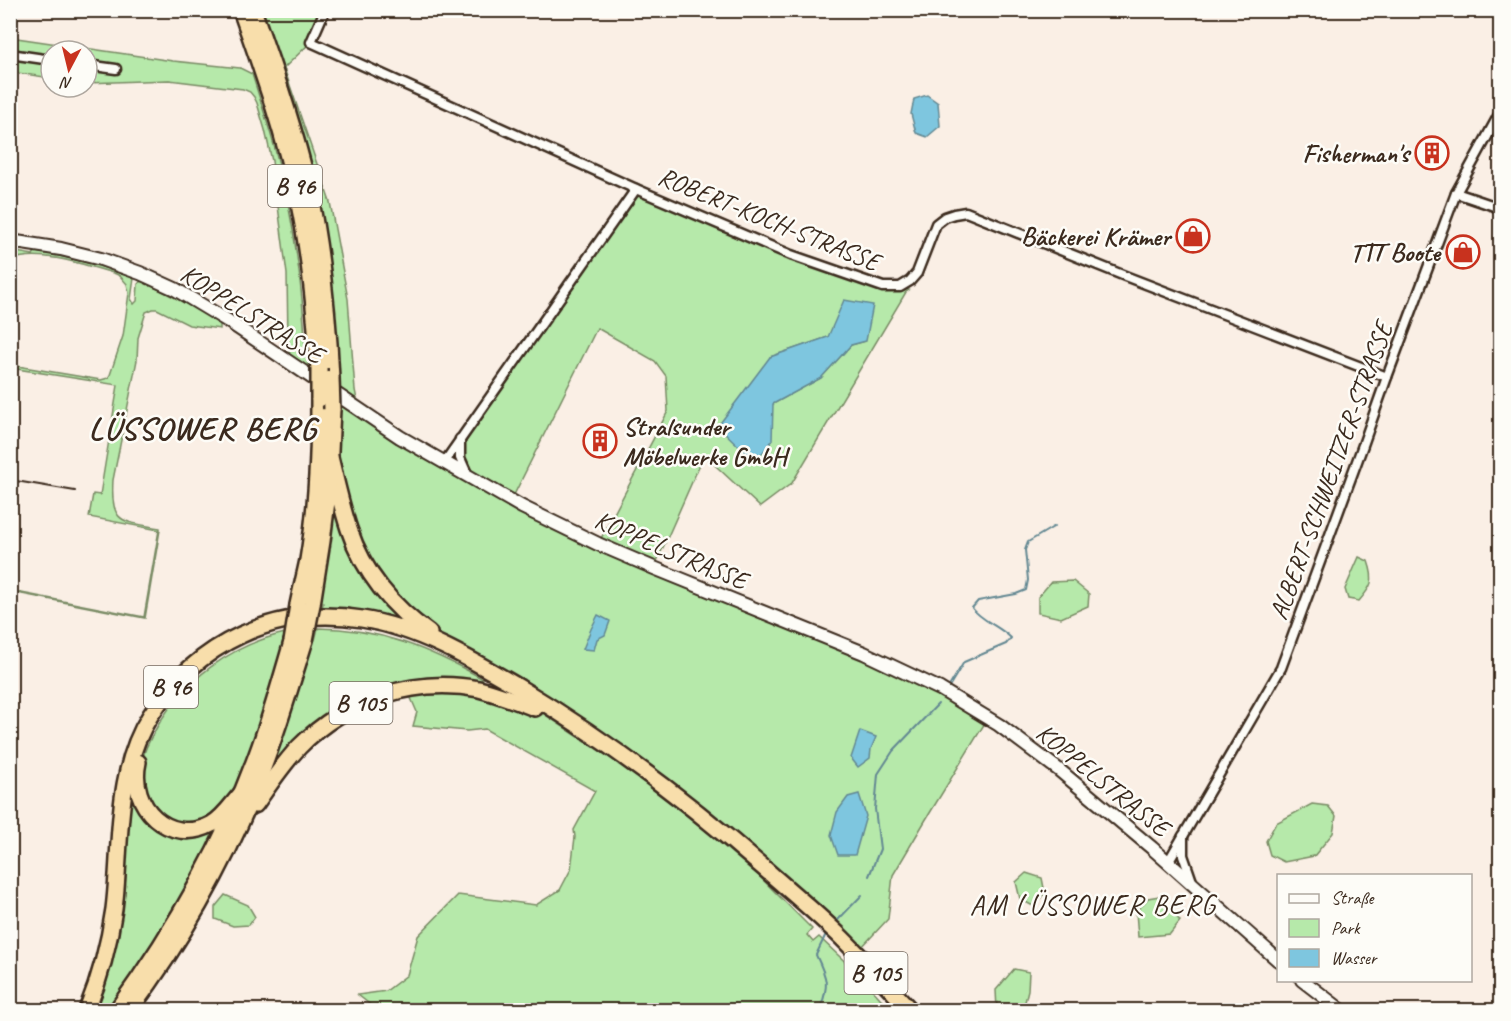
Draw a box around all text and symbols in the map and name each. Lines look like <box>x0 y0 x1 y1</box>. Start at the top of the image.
north arrow <box>39 39 99 99</box>
text: N <box>58 72 73 93</box>
building icon: Fisherman's <box>1414 135 1450 171</box>
place label: Fisherman's <box>1303 137 1412 170</box>
street label: ROBERT-KOCH-STRASSE <box>654 160 888 280</box>
road number: B 96 <box>268 165 322 207</box>
shop icon: Bäckerei Krämer <box>1175 218 1211 254</box>
place label: Bäckerei Krämer <box>1021 220 1173 253</box>
shop icon: TTT Boote <box>1445 234 1481 270</box>
place label: TTT Boote <box>1350 236 1442 269</box>
street label: KOPPELSTRASSE <box>174 257 332 373</box>
street label: ALBERT-SCHWEITZER-STRASSE <box>1262 314 1401 624</box>
district label: LÜSSOWER BERG <box>89 408 320 449</box>
place label: Stralsunder Möbelwerke GmbH <box>623 410 791 473</box>
building icon: Stralsunder Möbelwerke GmbH <box>582 423 618 459</box>
street label: KOPPELSTRASSE <box>590 503 755 598</box>
road number: B 96 <box>144 666 198 708</box>
road number: B 105 <box>330 682 392 724</box>
street label: KOPPELSTRASSE <box>1030 716 1179 846</box>
legend <box>1277 874 1472 982</box>
district label: AM LÜSSOWER BERG <box>970 887 1218 922</box>
text: Straße <box>1331 887 1375 909</box>
text: Park <box>1331 917 1361 939</box>
text: Wasser <box>1331 947 1378 969</box>
road number: B 105 <box>844 952 908 994</box>

